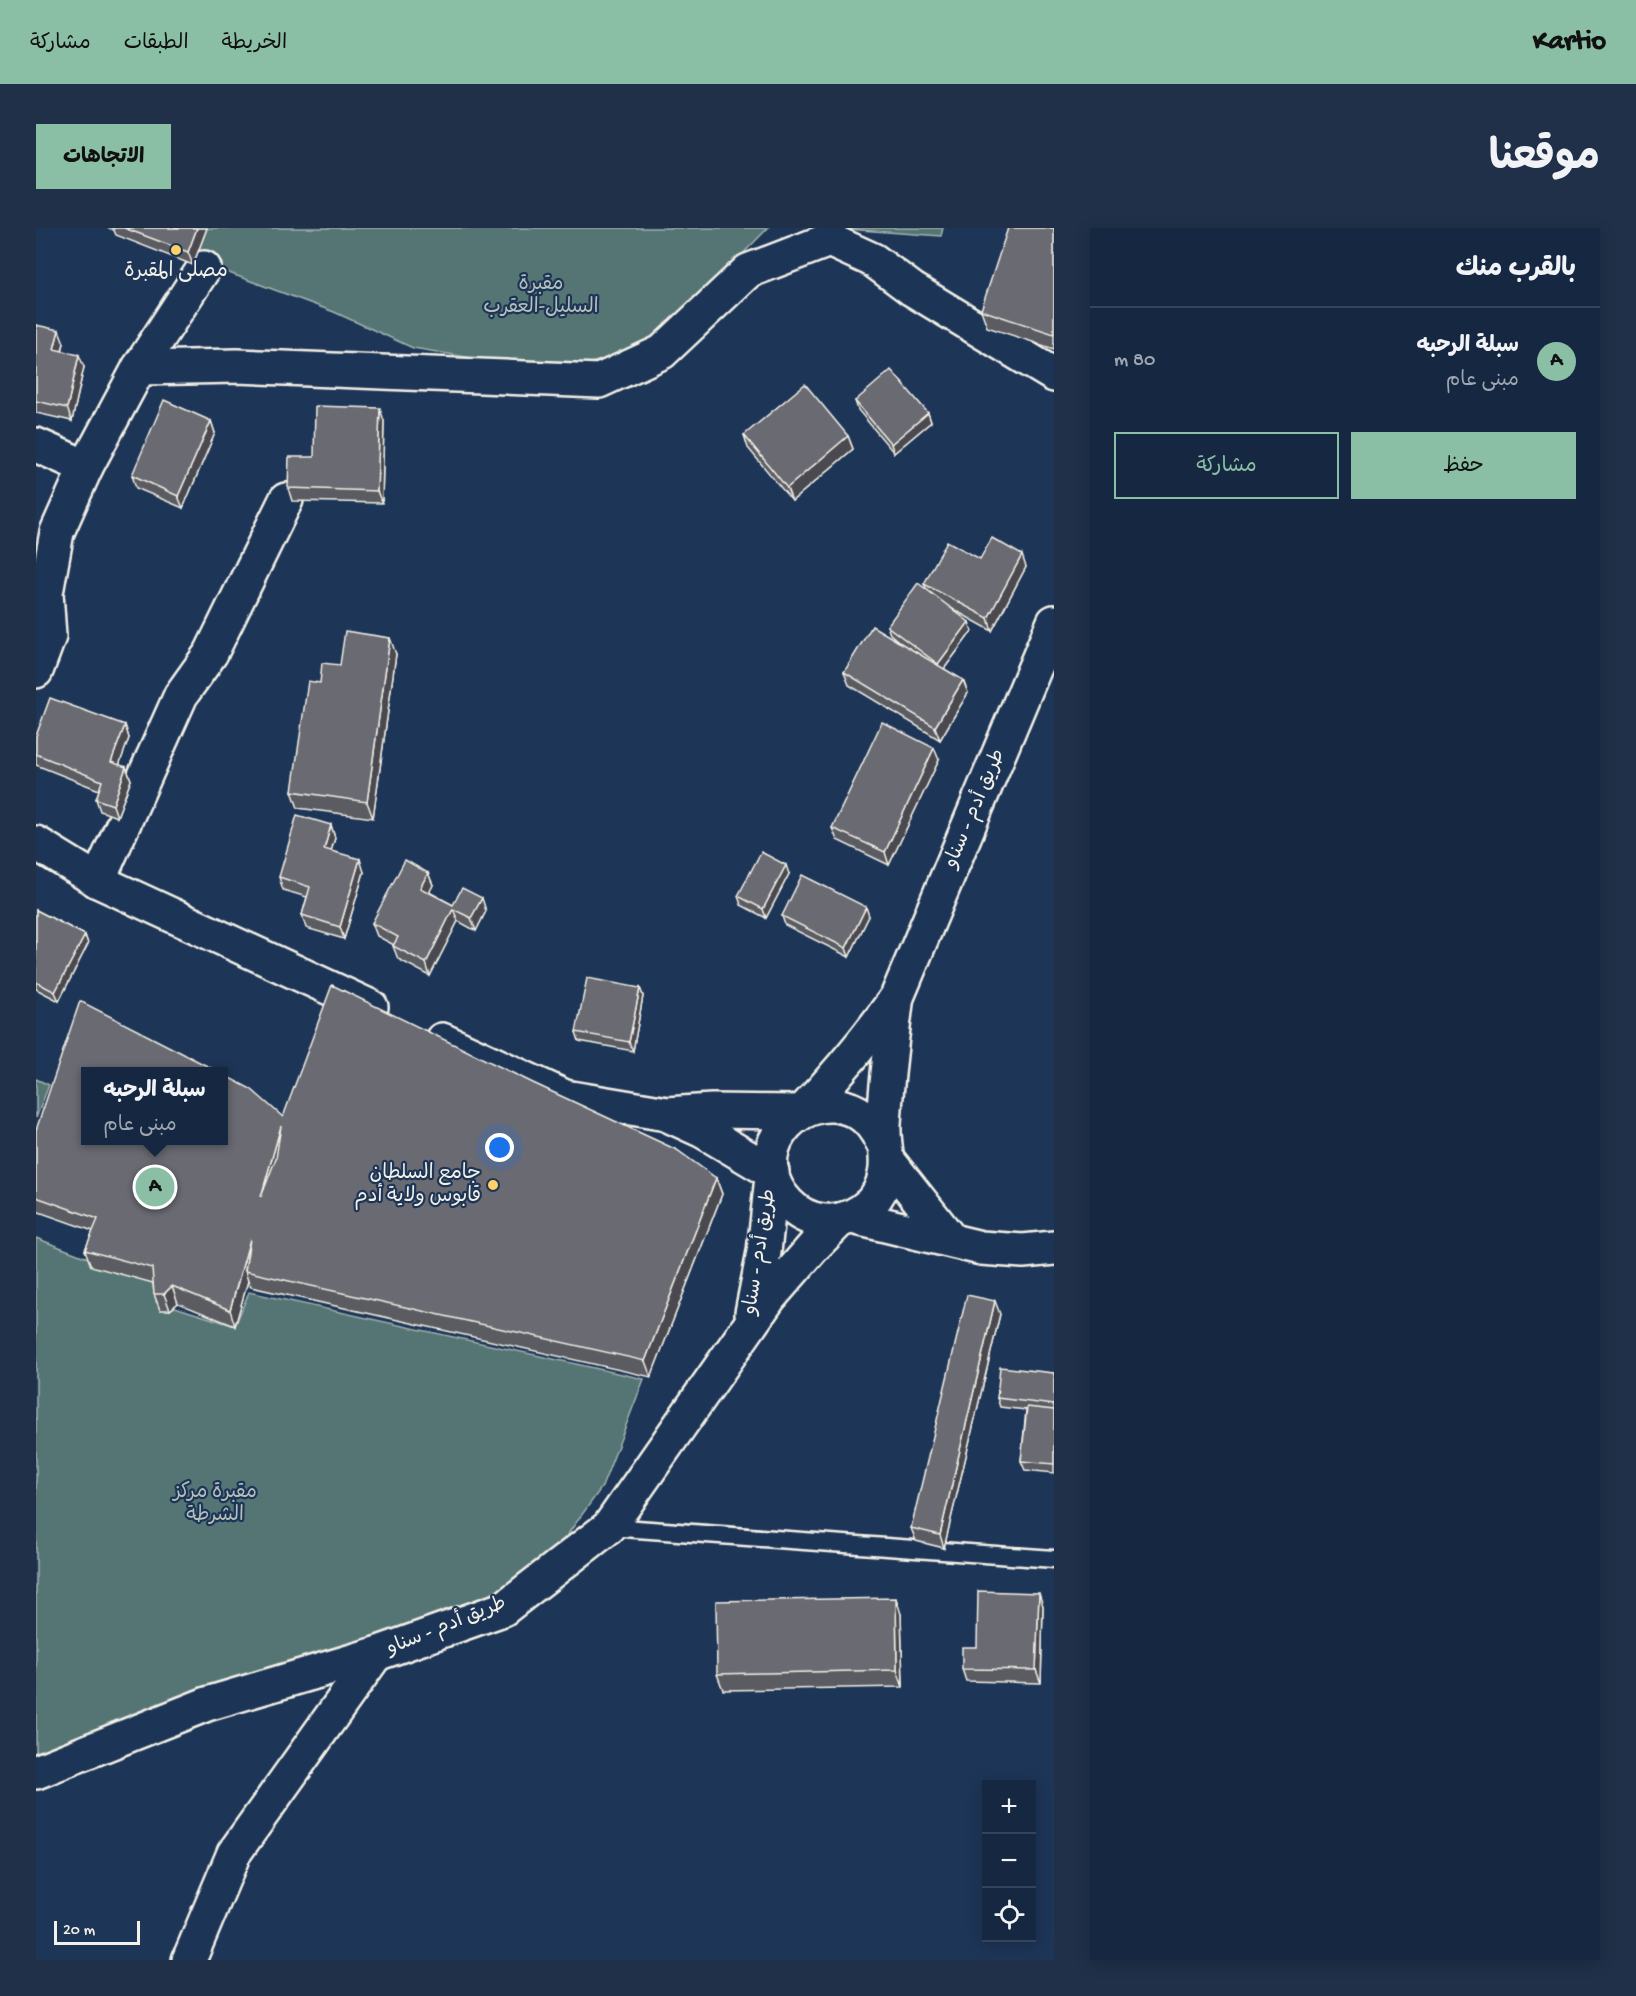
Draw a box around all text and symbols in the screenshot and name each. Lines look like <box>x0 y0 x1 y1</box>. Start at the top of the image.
text: Kartio <box>1533 26 1606 59</box>
text: مشاركة <box>30 32 91 57</box>
text: الطبقات <box>124 32 189 57</box>
text: الخريطة <box>222 32 287 57</box>
button: الاتجاهات <box>36 124 171 189</box>
text: موقعنا <box>1489 136 1600 185</box>
marker: مصلى المقبرة <box>169 243 183 257</box>
text: بالقرب منك <box>1456 255 1576 286</box>
place label: مصلى المقبرة <box>124 260 228 284</box>
park label: مقبرة السليل-العقرب <box>483 274 599 320</box>
text: سبلة الرحبه <box>1417 334 1519 360</box>
text: 80 m <box>1114 350 1155 373</box>
text: A <box>1551 350 1562 373</box>
text: مبنى عام <box>1446 370 1519 393</box>
button: مشاركة <box>1114 432 1339 499</box>
button: حفظ <box>1351 432 1576 499</box>
street label: طريق أدم - سناو <box>937 745 1012 874</box>
popup <box>81 1067 228 1145</box>
text: سبلة الرحبه <box>103 1079 206 1105</box>
text: مبنى عام <box>103 1115 177 1138</box>
your location <box>485 1133 514 1162</box>
place label: جامع السلطان قابوس ولاية أدم <box>354 1162 481 1210</box>
pin: A <box>136 1164 174 1210</box>
marker: جامع السلطان قابوس ولاية أدم <box>486 1178 500 1192</box>
street label: طريق أدم - سناو <box>736 1187 783 1319</box>
park label: مقبرة مركز الشرطة <box>171 1481 257 1528</box>
street label: طريق أدم - سناو <box>381 1590 510 1663</box>
map controls <box>982 1780 1036 1942</box>
button: + <box>982 1780 1036 1834</box>
button: − <box>982 1834 1036 1888</box>
button: locate <box>982 1888 1036 1942</box>
scale bar <box>54 1918 140 1946</box>
text: 20 m <box>63 1922 95 1941</box>

